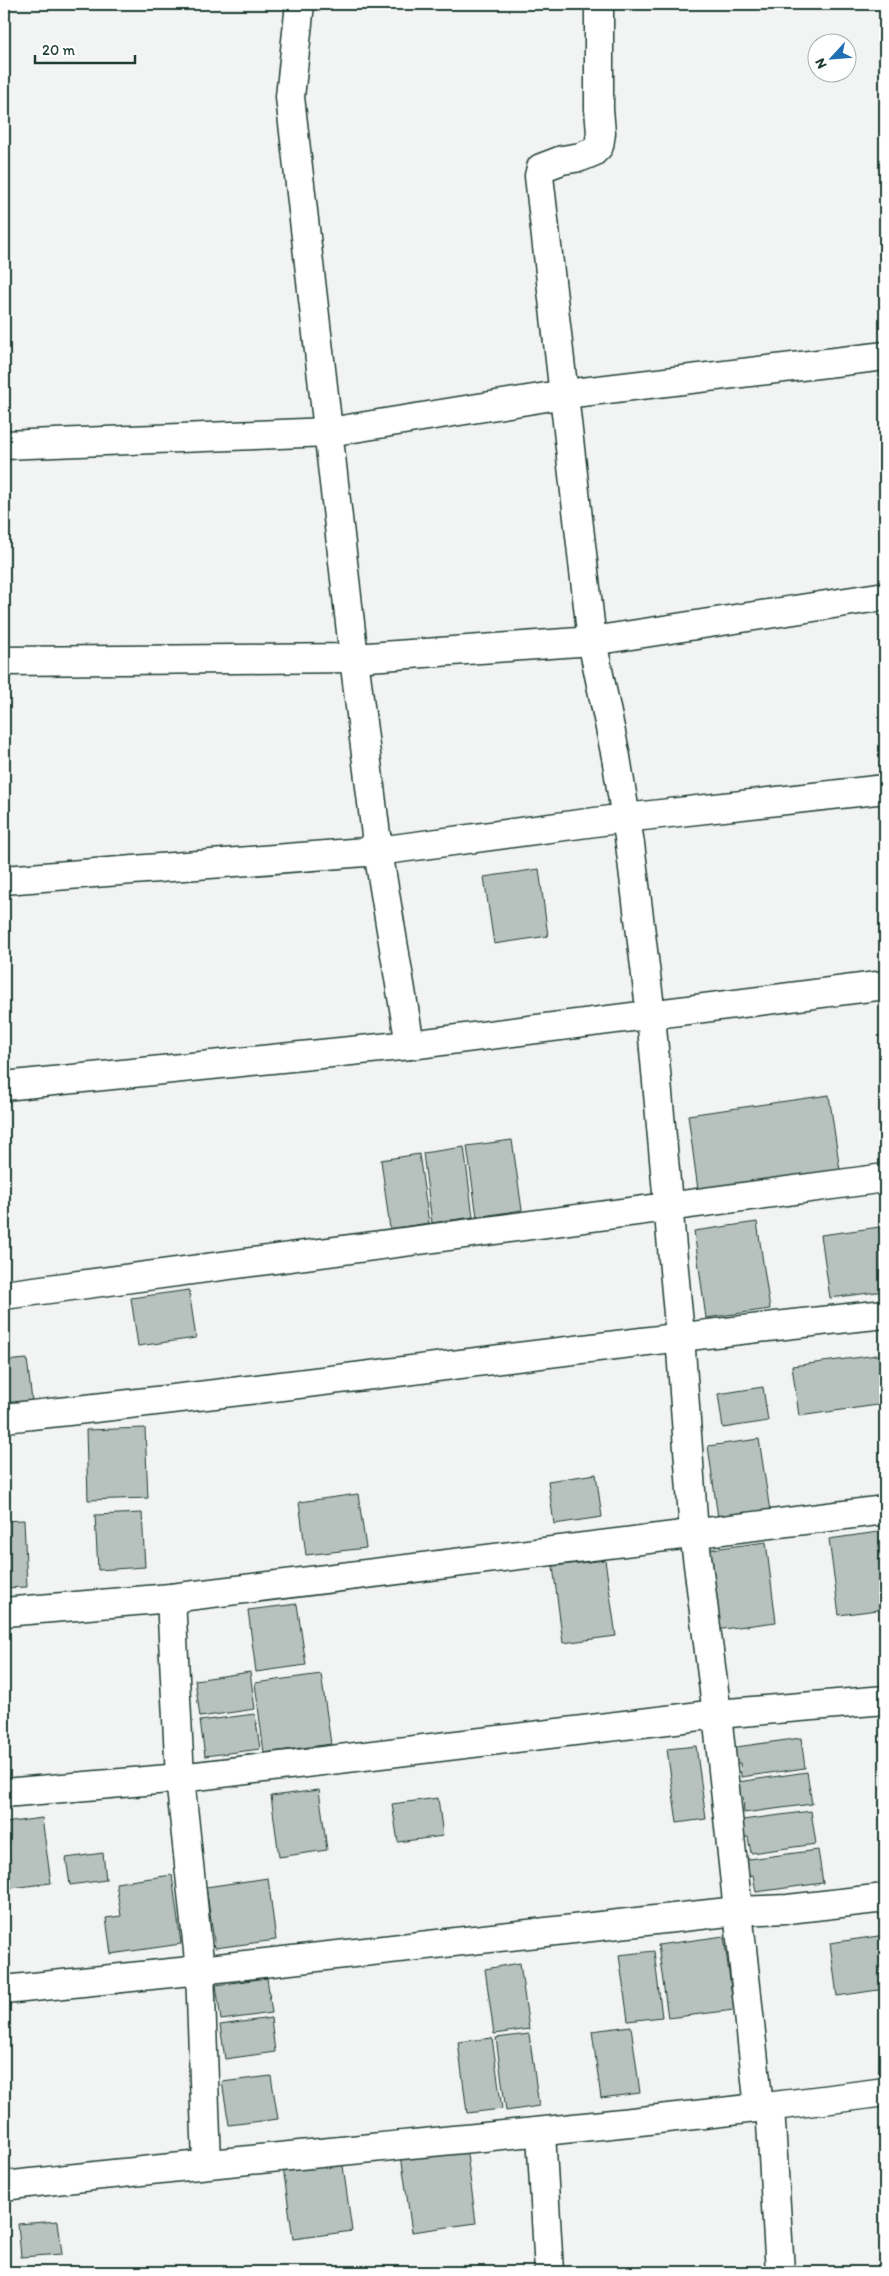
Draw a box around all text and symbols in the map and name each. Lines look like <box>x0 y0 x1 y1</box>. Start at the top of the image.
scale bar <box>35 32 135 64</box>
north arrow <box>806 32 856 82</box>
text: 20 m <box>42 41 76 59</box>
text: N <box>811 56 830 71</box>

